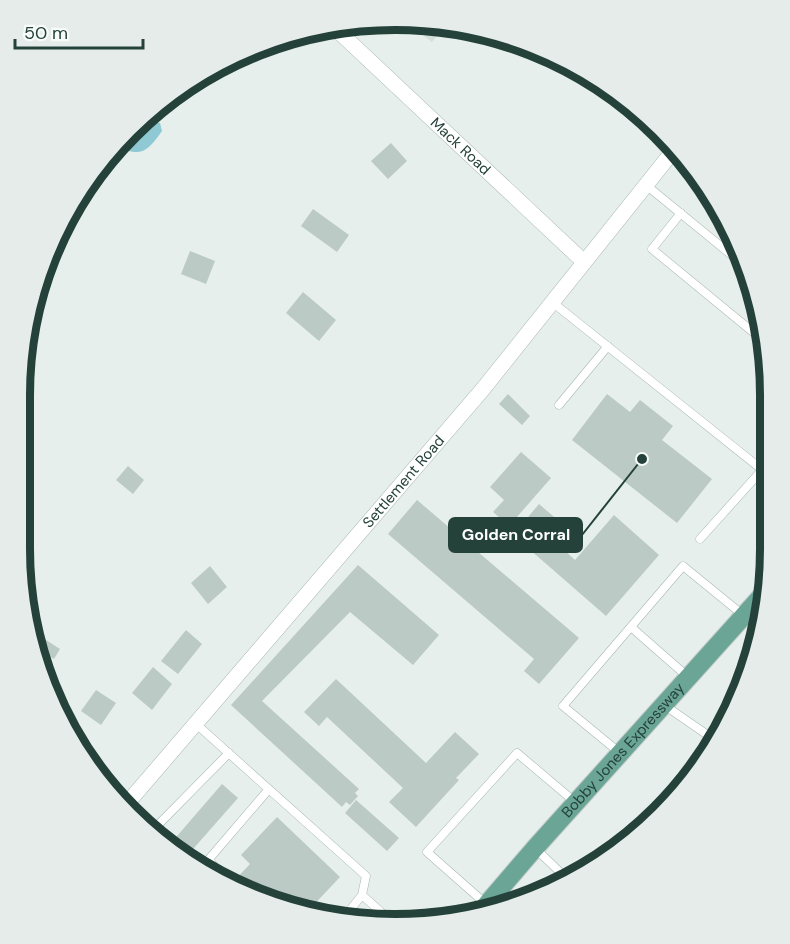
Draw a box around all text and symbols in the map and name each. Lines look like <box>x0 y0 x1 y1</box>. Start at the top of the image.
scale bar <box>15 12 142 50</box>
text: 50 m <box>24 21 68 45</box>
street label: Mack Road <box>426 113 495 179</box>
street label: Settlement Road <box>358 431 449 532</box>
callout: Golden Corral <box>449 518 582 552</box>
text: Golden Corral <box>462 524 570 545</box>
street label: Bobby Jones Expressway <box>557 678 689 822</box>

